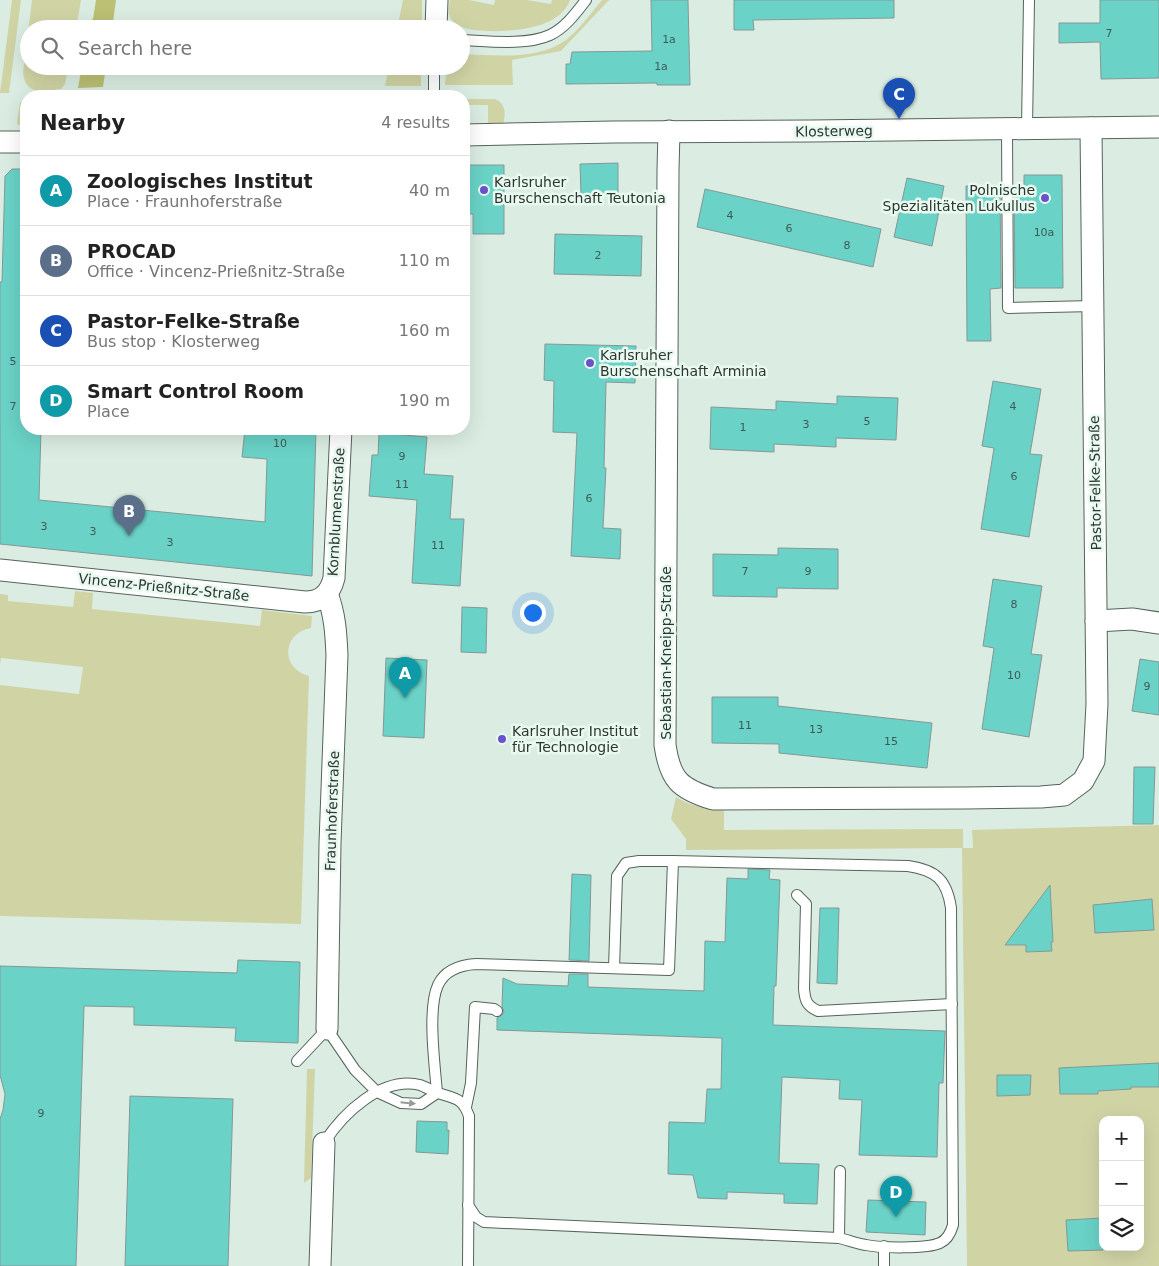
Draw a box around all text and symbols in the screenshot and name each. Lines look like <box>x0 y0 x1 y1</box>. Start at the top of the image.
search box <box>20 20 470 75</box>
house number: 7 <box>1106 27 1113 40</box>
house number: 1a <box>662 33 676 46</box>
icon: search <box>38 34 66 62</box>
text: Search here <box>78 37 192 59</box>
house number: 1a <box>654 60 668 73</box>
pin: C <box>883 78 915 119</box>
text: Nearby <box>40 111 125 135</box>
text: 4 results <box>381 113 450 132</box>
street label: Klosterweg <box>795 122 873 140</box>
text: Zoologisches Institut <box>87 170 313 192</box>
place label: Karlsruher Burschenschaft Teutonia <box>494 174 666 206</box>
text: A <box>50 181 62 200</box>
text: 40 m <box>409 181 450 200</box>
place label: Polnische Spezialitäten Lukullus <box>883 182 1035 214</box>
marker: Karlsruher Burschenschaft Teutonia <box>478 184 490 196</box>
text: Place · Fraunhoferstraße <box>87 192 282 211</box>
marker: Polnische Spezialitäten Lukullus <box>1039 192 1051 204</box>
house number: 4 <box>727 209 734 222</box>
house number: 6 <box>786 222 793 235</box>
house number: 10a <box>1034 226 1054 239</box>
house number: 8 <box>844 239 851 252</box>
text: PROCAD <box>87 240 176 262</box>
house number: 2 <box>595 249 602 262</box>
text: B <box>50 251 62 270</box>
text: 110 m <box>399 251 450 270</box>
text: Office · Vincenz-Prießnitz-Straße <box>87 262 345 281</box>
text: Pastor-Felke-Straße <box>87 310 300 332</box>
text: C <box>50 321 62 340</box>
text: 160 m <box>399 321 450 340</box>
text: Bus stop · Klosterweg <box>87 332 260 351</box>
place label: Karlsruher Burschenschaft Arminia <box>600 347 767 379</box>
house number: 5 <box>10 355 17 368</box>
marker: Karlsruher Burschenschaft Arminia <box>584 357 596 369</box>
text: Smart Control Room <box>87 380 304 402</box>
text: D <box>49 391 63 410</box>
text: 190 m <box>399 391 450 410</box>
house number: 7 <box>10 400 17 413</box>
house number: 4 <box>1010 400 1017 413</box>
text: Place <box>87 402 130 421</box>
house number: 5 <box>864 415 871 428</box>
street label: Pastor-Felke-Straße <box>1086 415 1104 551</box>
house number: 3 <box>803 418 810 431</box>
house number: 1 <box>740 421 747 434</box>
house number: 10 <box>273 437 287 450</box>
street label: Kornblumenstraße <box>325 447 347 577</box>
house number: 9 <box>399 450 406 463</box>
house number: 6 <box>1011 470 1018 483</box>
house number: 11 <box>395 478 409 491</box>
house number: 6 <box>586 492 593 505</box>
pin: B <box>113 495 145 536</box>
house number: 3 <box>41 520 48 533</box>
house number: 3 <box>90 525 97 538</box>
house number: 3 <box>167 536 174 549</box>
house number: 11 <box>431 539 445 552</box>
house number: 7 <box>742 565 749 578</box>
house number: 9 <box>805 565 812 578</box>
street label: Sebastian-Kneipp-Straße <box>658 566 674 740</box>
street label: Vincenz-Prießnitz-Straße <box>78 570 250 604</box>
house number: 8 <box>1011 598 1018 611</box>
your location <box>520 600 546 626</box>
pin: A <box>389 657 421 698</box>
house number: 10 <box>1007 669 1021 682</box>
house number: 9 <box>1144 680 1151 693</box>
house number: 11 <box>738 719 752 732</box>
place label: Karlsruher Institut für Technologie <box>512 723 639 755</box>
house number: 13 <box>809 723 823 736</box>
marker: Karlsruher Institut für Technologie <box>496 733 508 745</box>
house number: 15 <box>884 735 898 748</box>
street label: Fraunhoferstraße <box>322 751 342 871</box>
one-way arrow <box>400 1099 416 1107</box>
house number: 9 <box>38 1107 45 1120</box>
map controls <box>1099 1116 1144 1251</box>
button: + <box>1099 1116 1144 1161</box>
button: − <box>1099 1161 1144 1206</box>
pin: D <box>880 1176 912 1217</box>
button: layers <box>1099 1206 1144 1251</box>

